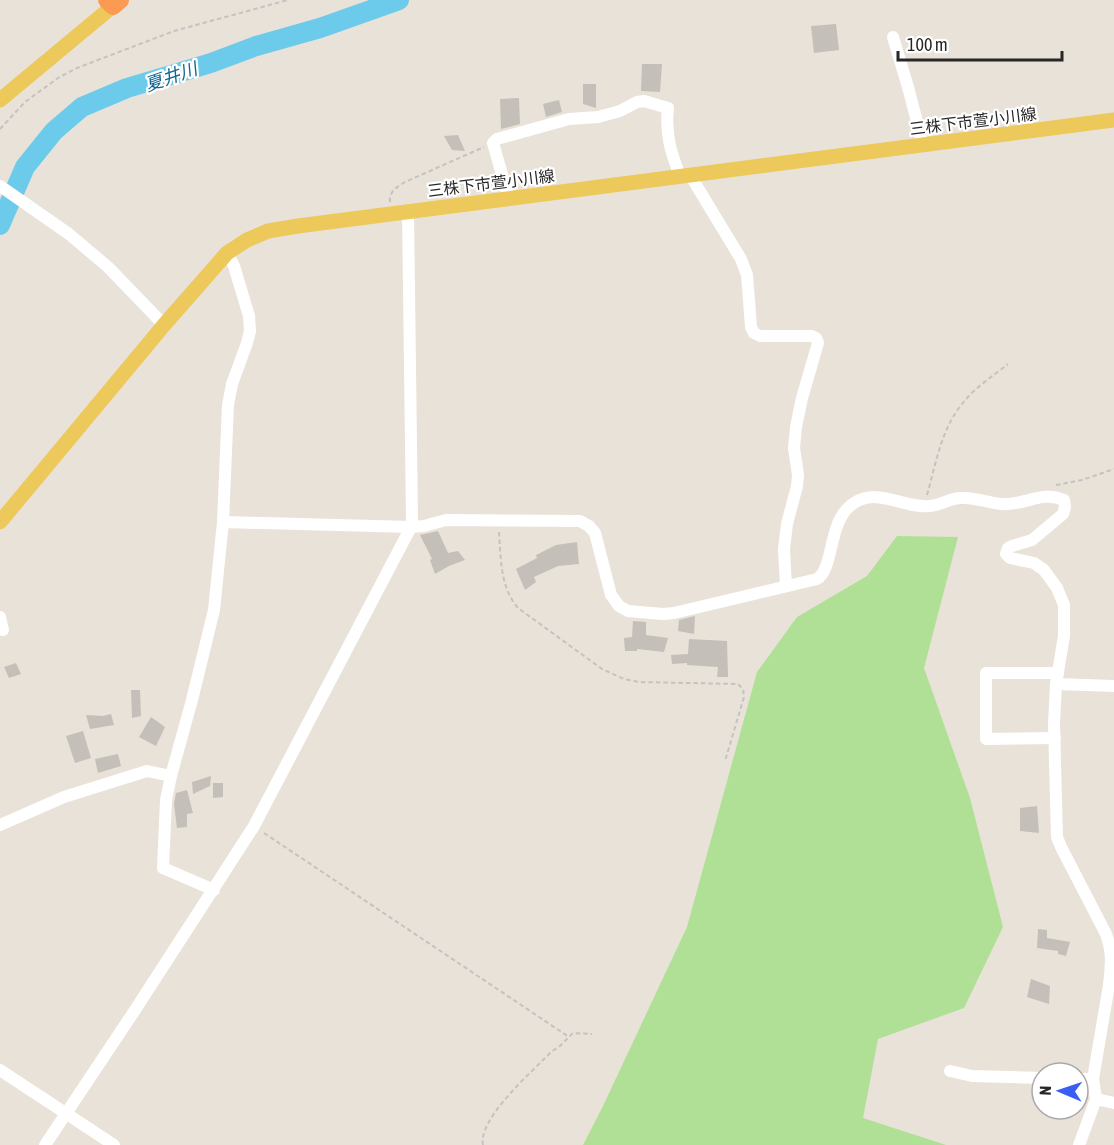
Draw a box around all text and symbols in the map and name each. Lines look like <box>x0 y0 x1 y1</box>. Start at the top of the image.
scale bar <box>898 24 1062 62</box>
text: 100 m <box>907 34 948 55</box>
water label: 夏井川 <box>142 57 202 95</box>
street label: 三株下市萱小川線 <box>908 104 1038 138</box>
street label: 三株下市萱小川線 <box>426 166 556 200</box>
north arrow <box>1030 1061 1090 1121</box>
text: N <box>1036 1085 1054 1096</box>

